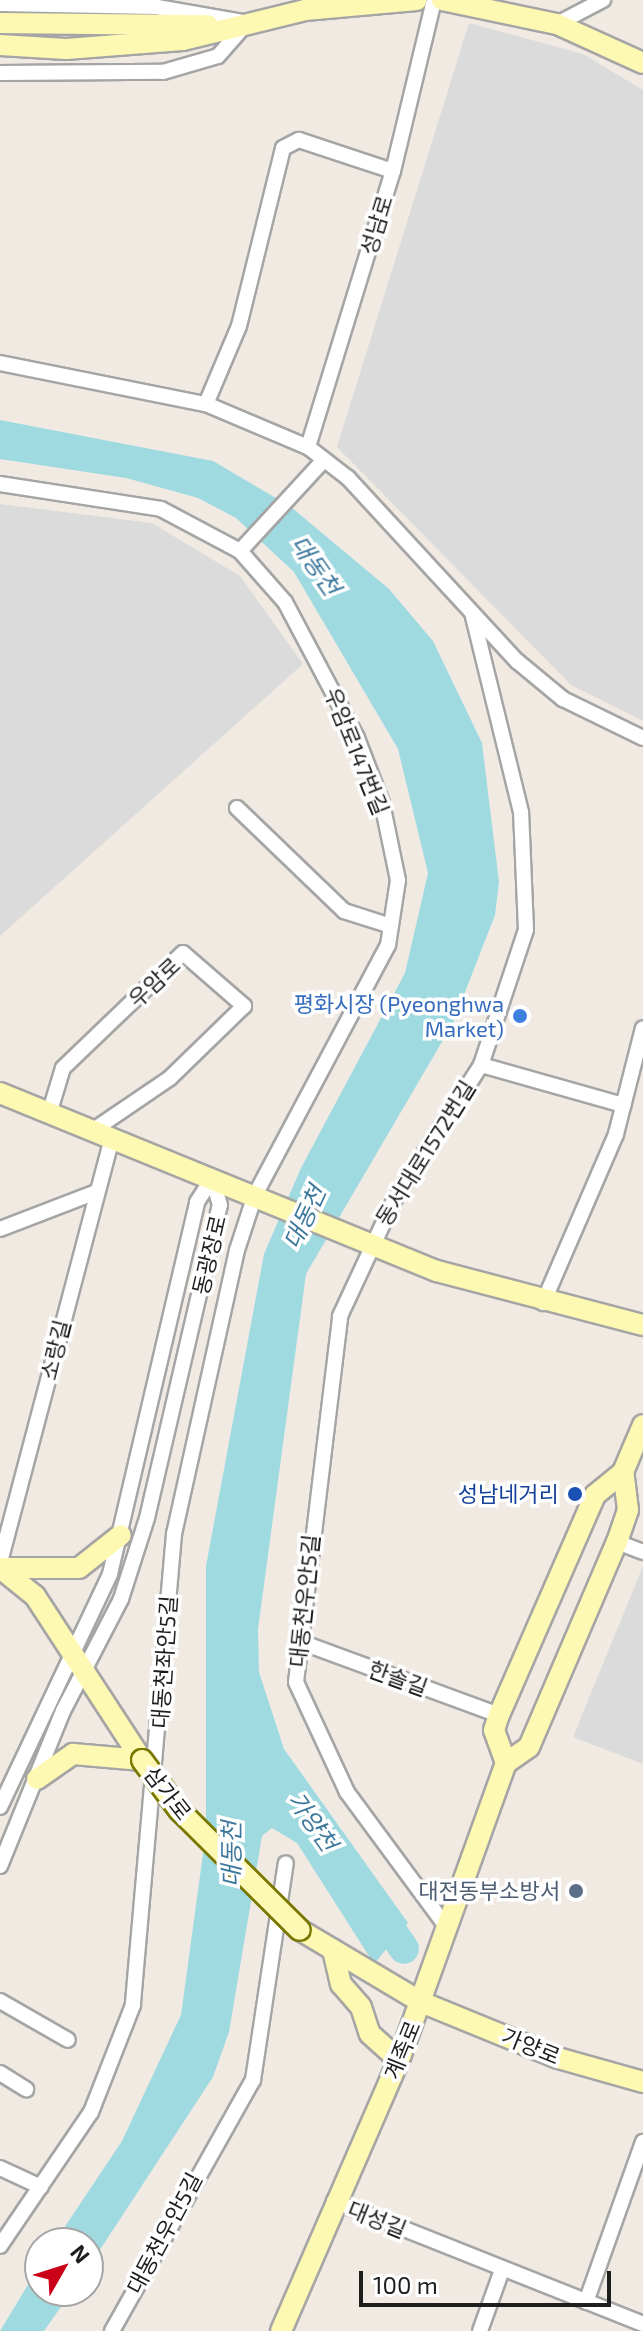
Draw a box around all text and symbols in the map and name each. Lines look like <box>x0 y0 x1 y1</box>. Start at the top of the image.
street label: 성남로 <box>355 192 397 258</box>
water label: 대동천 <box>285 530 347 600</box>
street label: 우암로147번길 <box>320 684 394 818</box>
street label: 우암로 <box>123 952 185 1012</box>
place label: 평화시장 (Pyeonghwa Market) <box>294 990 504 1042</box>
marker: 평화시장 (Pyeonghwa Market) <box>511 1007 529 1025</box>
street label: 동서대로1572번길 <box>370 1076 480 1230</box>
water label: 대동천 <box>277 1181 331 1253</box>
street label: 동광장로 <box>187 1213 231 1297</box>
street label: 소랑길 <box>35 1317 75 1383</box>
place label: 성남네거리 <box>458 1481 559 1507</box>
marker: 성남네거리 <box>566 1485 584 1503</box>
street label: 대동천우안5길 <box>284 1533 324 1669</box>
street label: 대동천좌안5길 <box>146 1595 182 1729</box>
street label: 한솔길 <box>365 1655 431 1701</box>
street label: 삼가로 <box>139 1761 197 1825</box>
water label: 가양천 <box>282 1786 344 1856</box>
water label: 대동천 <box>217 1821 245 1887</box>
place label: 대전동부소방서 <box>418 1878 560 1904</box>
marker: 대전동부소방서 <box>567 1882 585 1900</box>
street label: 계족로 <box>378 2017 426 2083</box>
street label: 가양로 <box>498 2022 564 2070</box>
street label: 대동천우안5길 <box>121 2168 207 2298</box>
street label: 대성길 <box>344 2195 410 2243</box>
north arrow <box>24 2227 104 2307</box>
text: N <box>66 2239 96 2268</box>
scale bar <box>363 2255 615 2305</box>
text: 100 m <box>373 2270 438 2299</box>

